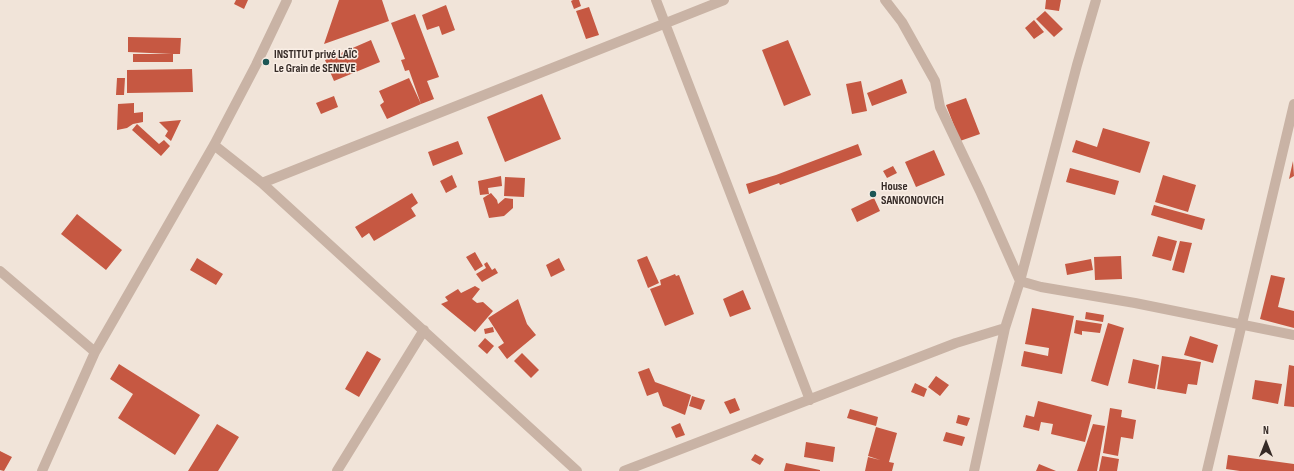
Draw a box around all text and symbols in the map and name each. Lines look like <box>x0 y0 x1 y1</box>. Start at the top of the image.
place label: INSTITUT privé LAÏC Le Grain de SENEVE <box>274 48 358 76</box>
marker: INSTITUT privé LAÏC Le Grain de SENEVE <box>261 57 271 67</box>
place label: House SANKONOVICH <box>881 180 944 208</box>
marker: House SANKONOVICH <box>868 189 878 199</box>
north arrow <box>1246 423 1286 463</box>
text: N <box>1263 424 1269 437</box>

